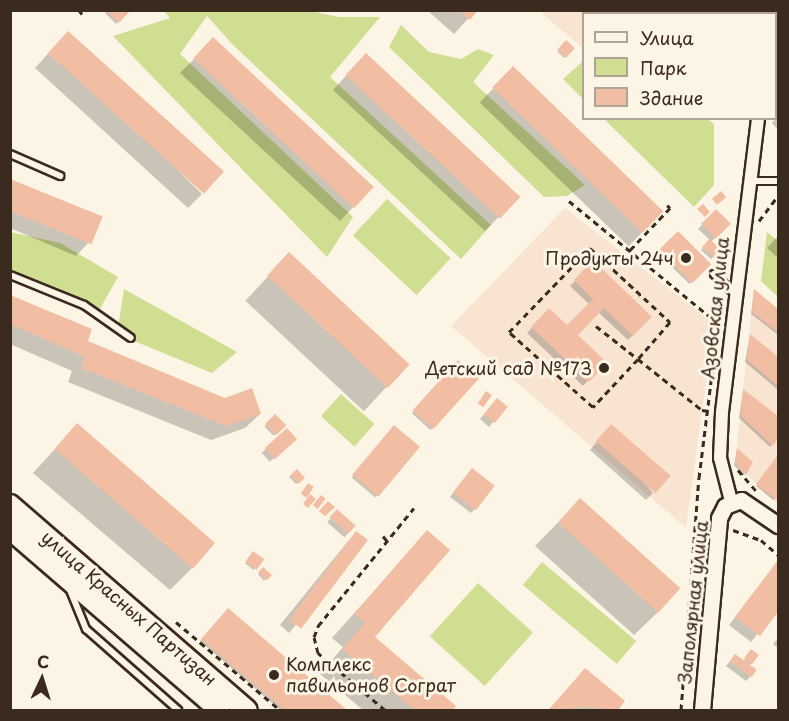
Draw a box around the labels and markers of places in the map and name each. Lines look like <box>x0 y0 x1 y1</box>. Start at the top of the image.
place label: Продукты 24ч <box>545 247 674 269</box>
marker: Продукты 24ч <box>679 251 693 265</box>
place label: Детский cад №173 <box>425 357 592 379</box>
marker: Детский cад №173 <box>597 361 611 375</box>
place label: Комплекс павильонов Сограт <box>286 654 456 696</box>
marker: Комплекс павильонов Сограт <box>267 668 281 682</box>

